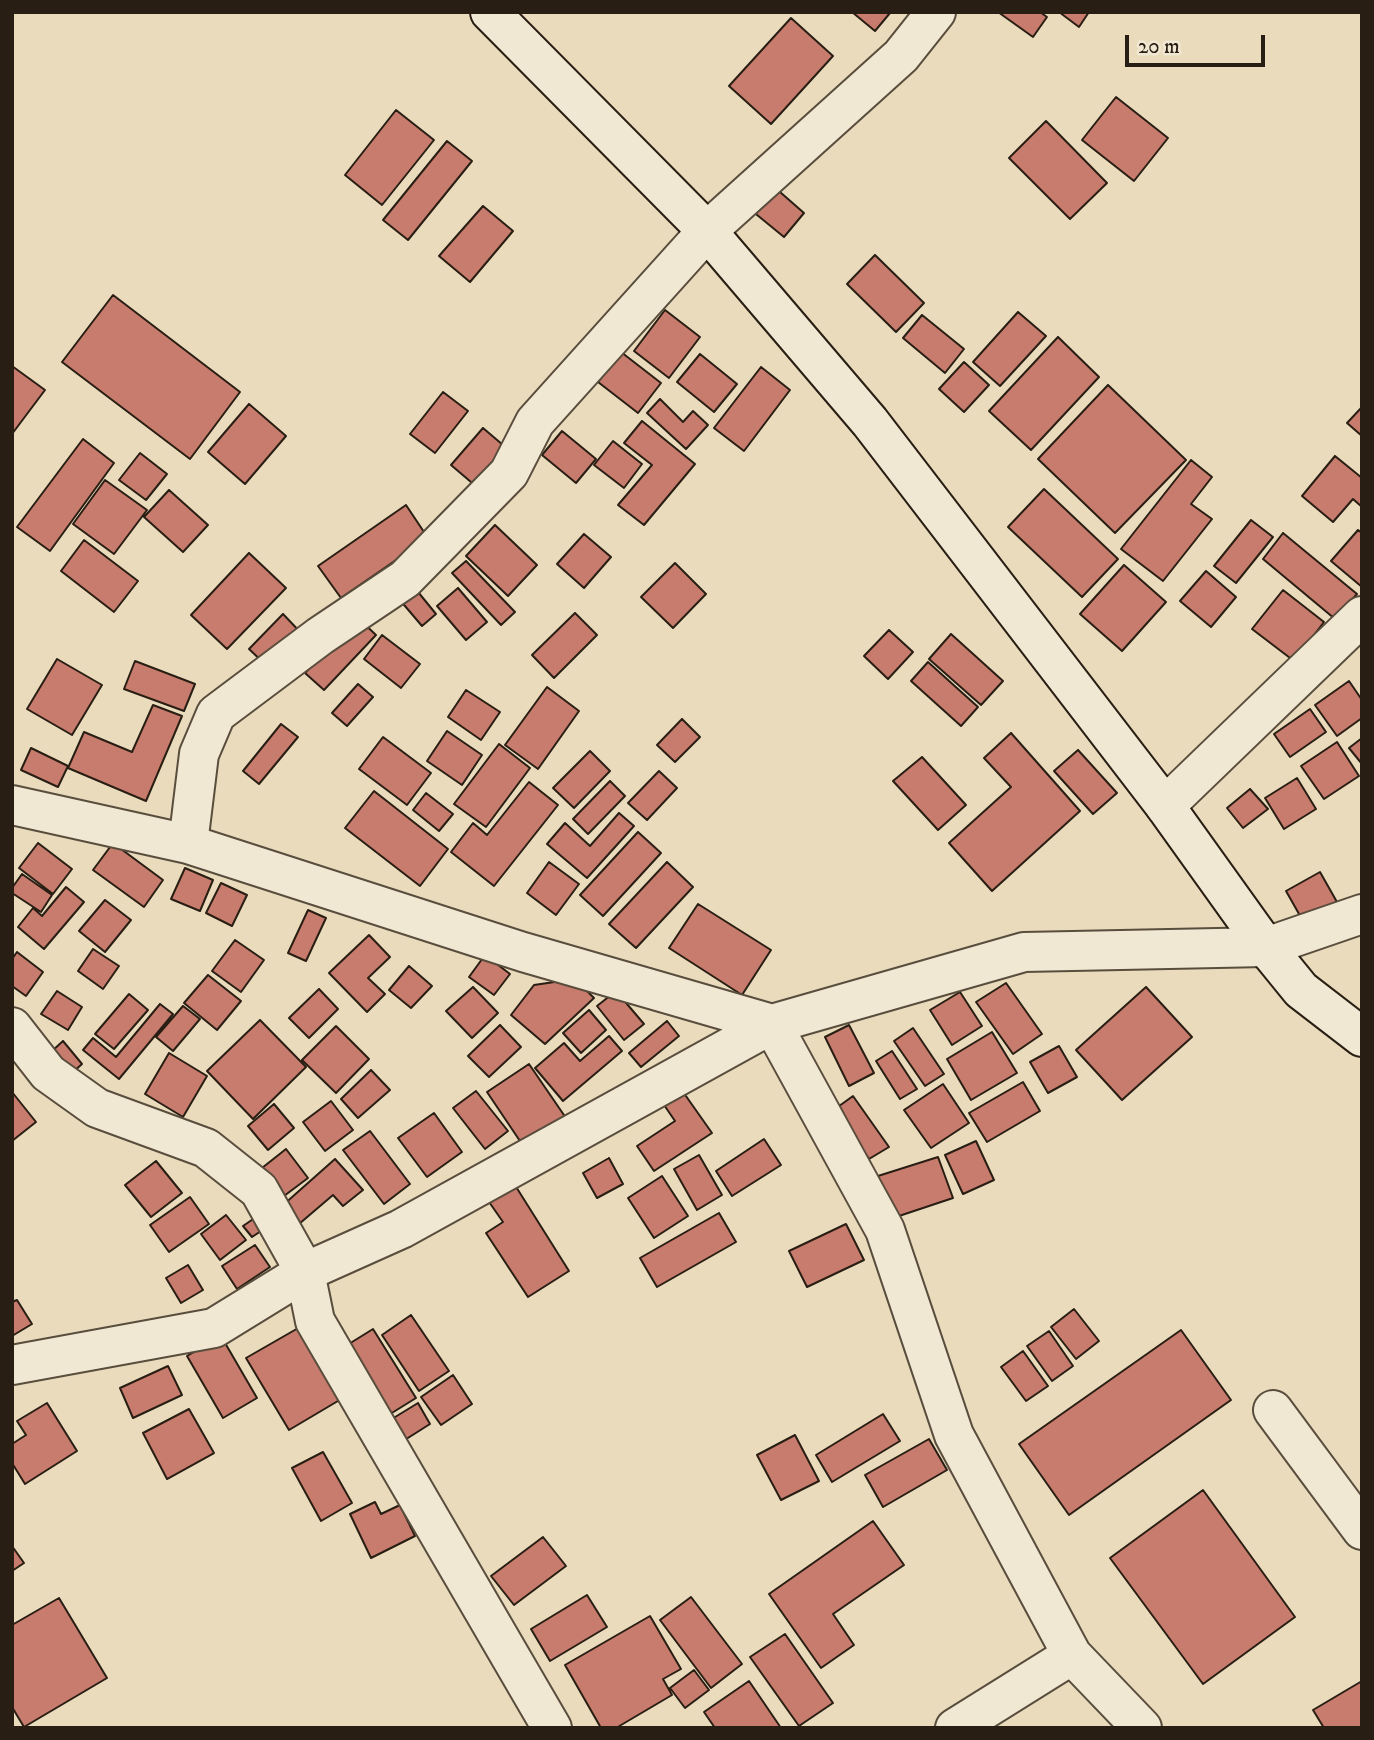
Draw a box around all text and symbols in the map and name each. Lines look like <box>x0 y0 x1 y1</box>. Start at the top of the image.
scale bar <box>1129 21 1269 65</box>
text: 20 m <box>1138 34 1180 60</box>

